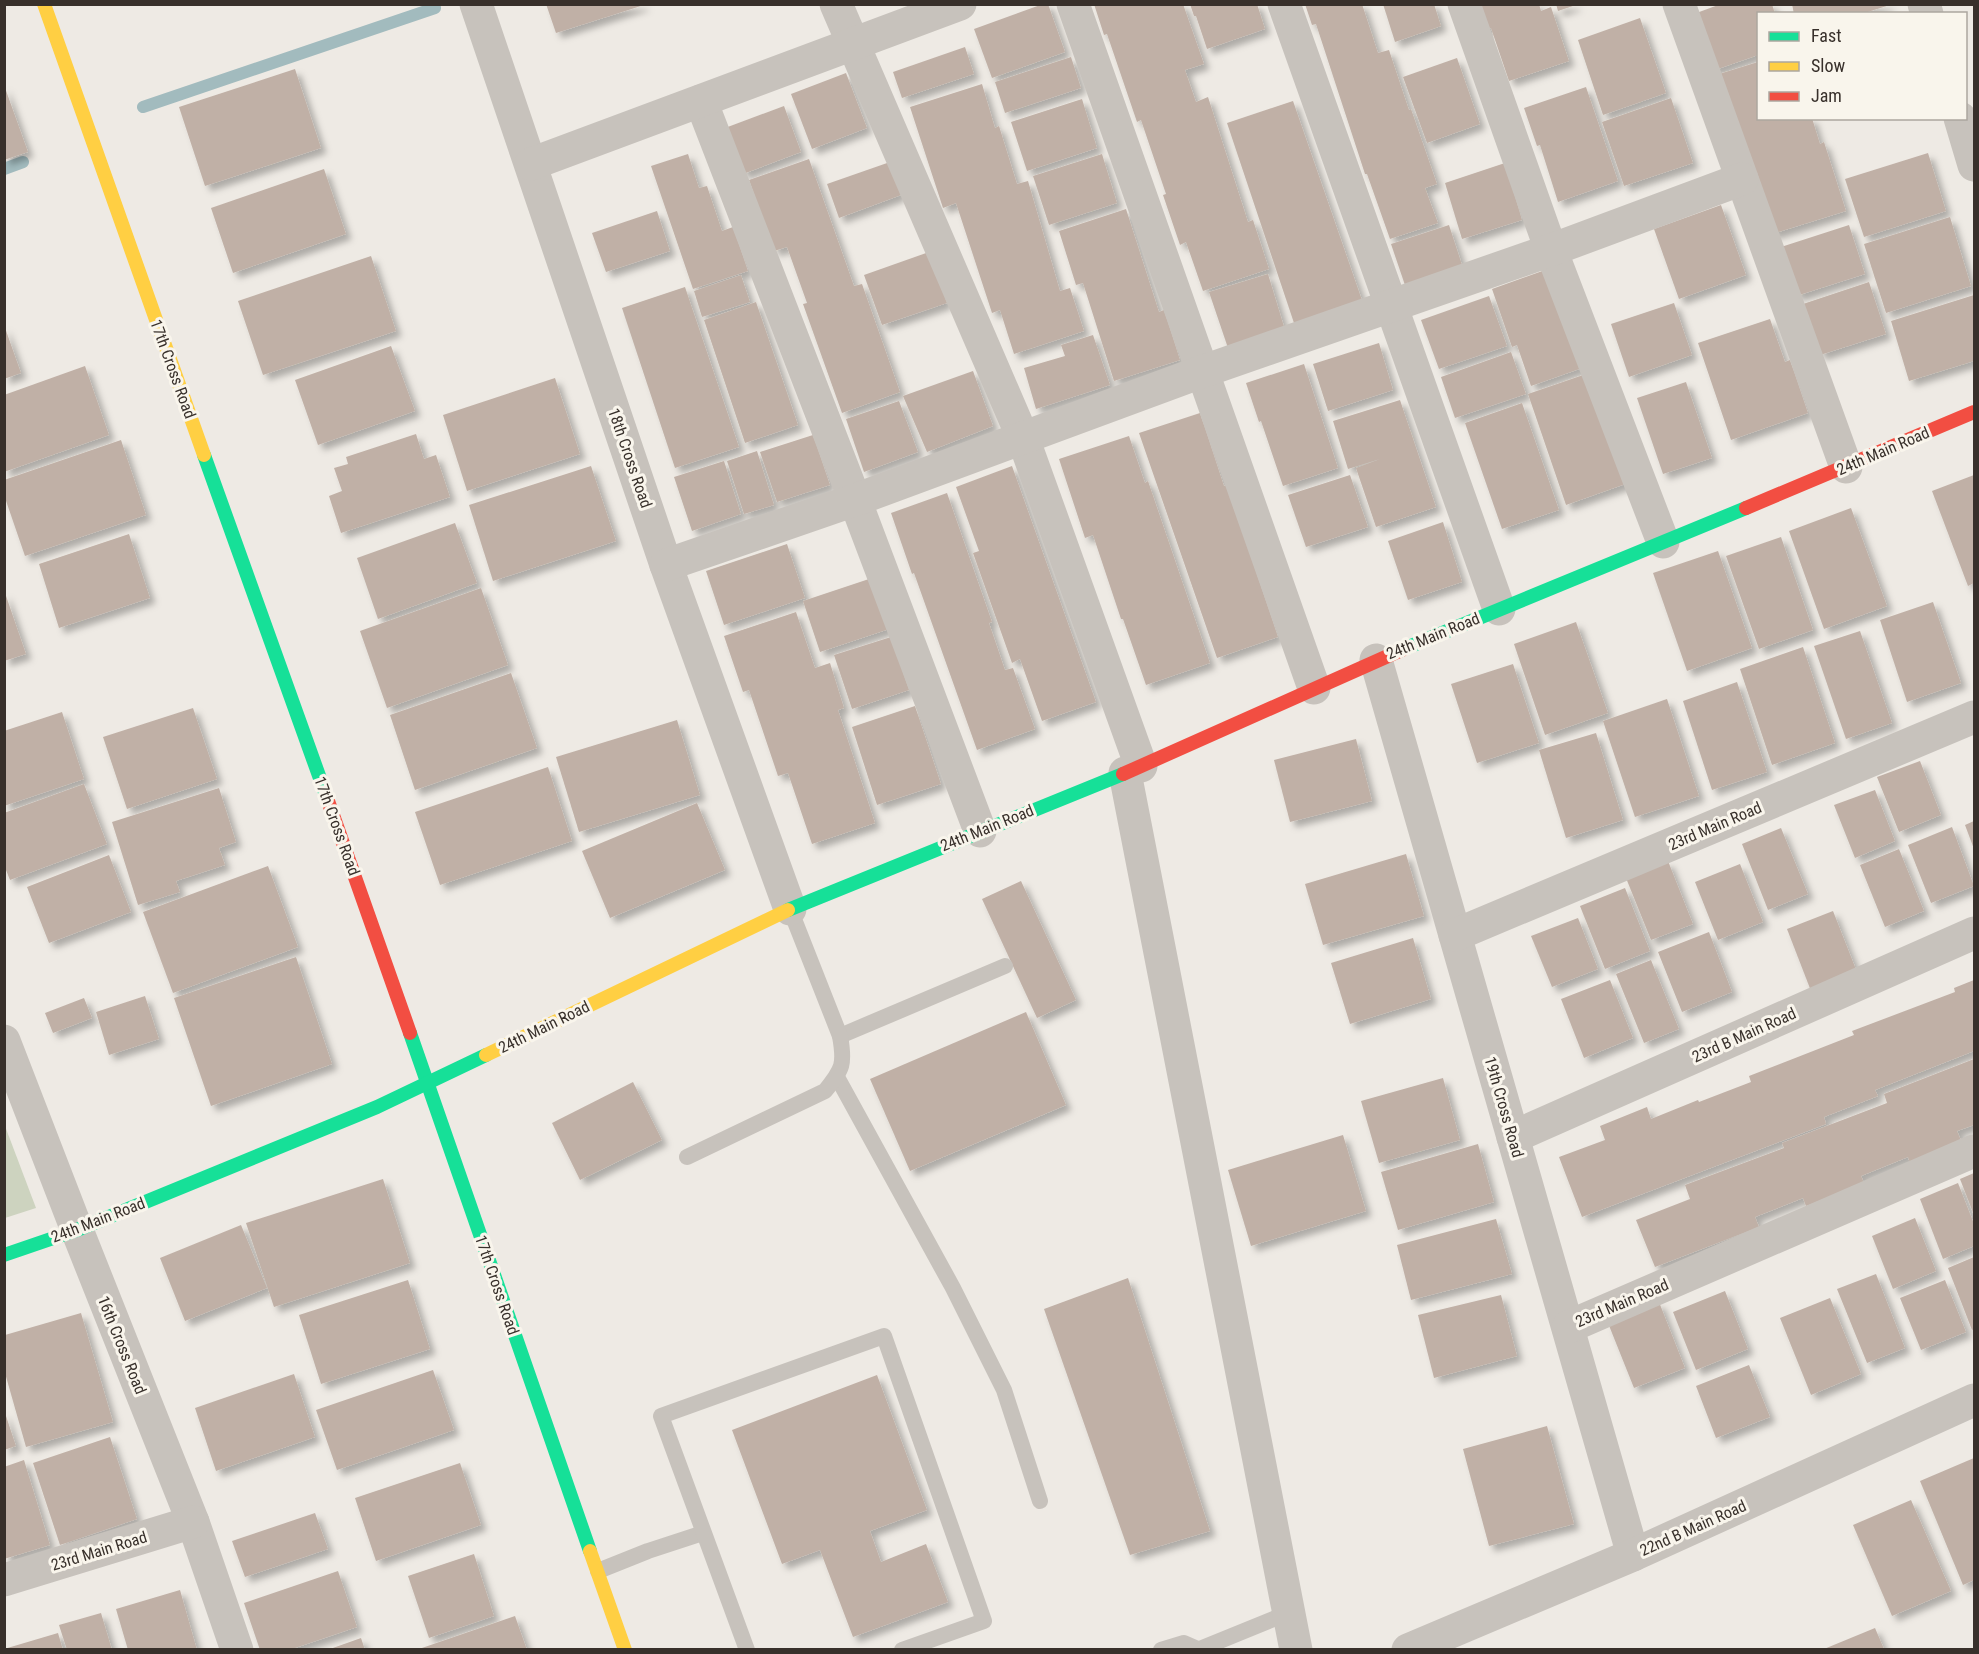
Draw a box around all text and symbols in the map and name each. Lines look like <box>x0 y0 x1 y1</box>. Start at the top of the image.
legend <box>1757 12 1967 120</box>
text: Fast <box>1811 25 1842 46</box>
text: Slow <box>1811 55 1846 76</box>
text: Jam <box>1811 85 1842 106</box>
street label: 17th Cross Road <box>146 317 200 421</box>
street label: 18th Cross Road <box>604 406 656 510</box>
street label: 24th Main Road <box>1834 423 1932 479</box>
street label: 24th Main Road <box>1384 609 1482 663</box>
street label: 17th Cross Road <box>310 774 364 878</box>
street label: 23rd Main Road <box>1666 798 1764 854</box>
street label: 24th Main Road <box>938 801 1036 855</box>
street label: 24th Main Road <box>495 997 593 1057</box>
street label: 23rd B Main Road <box>1689 1004 1799 1066</box>
street label: 19th Cross Road <box>1481 1054 1527 1160</box>
street label: 24th Main Road <box>48 1193 148 1247</box>
street label: 17th Cross Road <box>471 1233 523 1337</box>
street label: 23rd Main Road <box>1573 1275 1671 1331</box>
street label: 16th Cross Road <box>94 1293 150 1397</box>
street label: 22nd B Main Road <box>1637 1496 1749 1560</box>
street label: 23rd Main Road <box>49 1527 149 1575</box>

